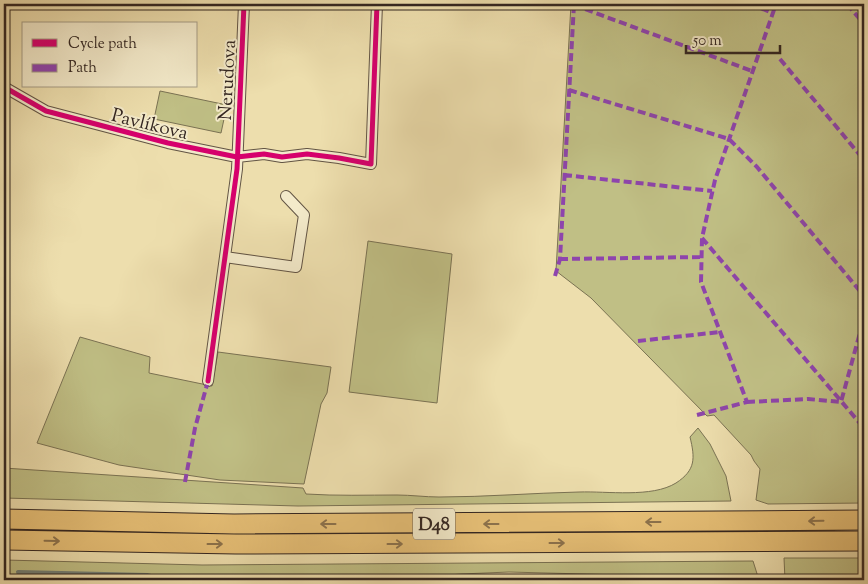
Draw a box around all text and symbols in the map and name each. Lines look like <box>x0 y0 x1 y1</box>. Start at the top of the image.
legend <box>22 22 198 88</box>
scale bar <box>686 22 779 54</box>
text: 50 m <box>692 31 722 52</box>
text: Cycle path <box>68 34 137 55</box>
street label: Nerudova <box>213 39 244 121</box>
text: Path <box>68 58 97 79</box>
street label: Pavlíkova <box>108 103 191 148</box>
road number: D48 <box>413 508 455 540</box>
one-way arrow <box>808 516 824 526</box>
one-way arrow <box>645 517 662 527</box>
one-way arrow <box>320 519 336 529</box>
one-way arrow <box>483 519 499 529</box>
one-way arrow <box>44 537 60 546</box>
one-way arrow <box>549 538 565 548</box>
one-way arrow <box>206 539 223 549</box>
one-way arrow <box>386 539 403 549</box>

